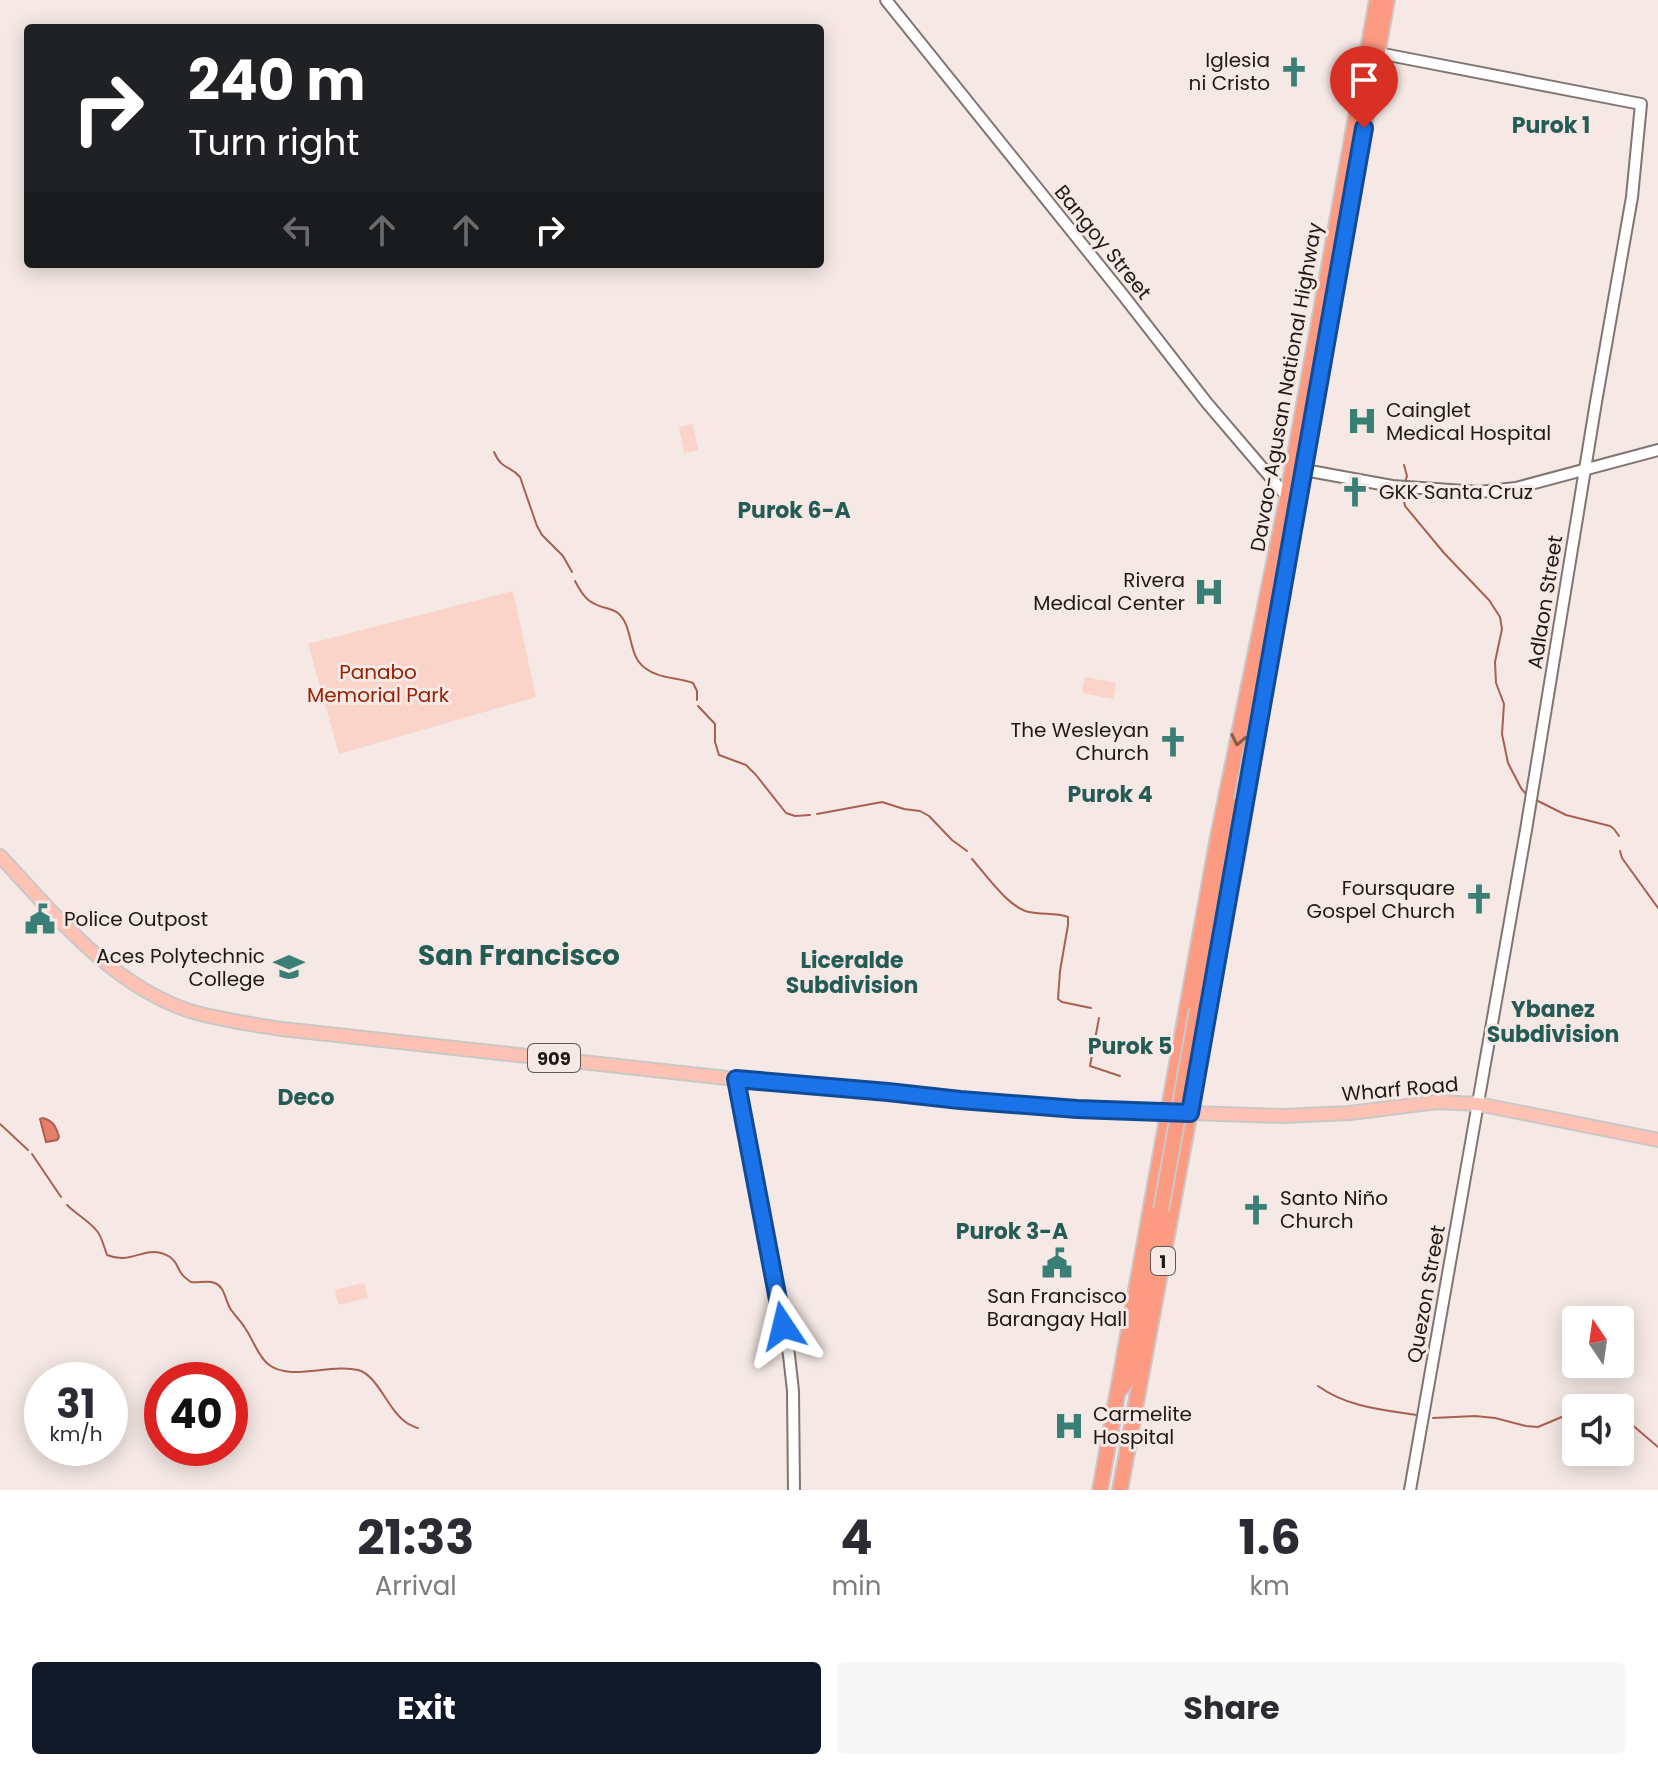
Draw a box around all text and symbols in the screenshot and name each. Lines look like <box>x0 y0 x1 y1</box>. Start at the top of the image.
text: 240 m <box>188 41 366 120</box>
place label: Iglesia ni Cristo <box>1189 46 1270 97</box>
pin <box>1330 46 1398 128</box>
church icon: Iglesia ni Cristo <box>1277 55 1311 89</box>
icon: right <box>56 56 160 160</box>
icon: arrive <box>1342 58 1386 102</box>
district label: Purok 1 <box>1512 110 1590 141</box>
text: Turn right <box>188 117 359 168</box>
street label: Bangoy Street <box>1048 179 1158 305</box>
icon: left <box>276 208 320 252</box>
icon: ahead <box>360 208 404 252</box>
icon: ahead <box>444 208 488 252</box>
icon: right <box>528 208 572 252</box>
street label: Davao-Agusan National Highway <box>1243 220 1329 554</box>
place label: Cainglet Medical Hospital <box>1386 396 1551 447</box>
hospital icon: Cainglet Medical Hospital <box>1345 404 1379 438</box>
church icon: GKK Santa Cruz <box>1338 475 1372 509</box>
place label: GKK Santa Cruz <box>1379 478 1533 506</box>
district label: Purok 6-A <box>737 495 851 526</box>
street label: Adlaon Street <box>1521 533 1569 671</box>
place label: Rivera Medical Center <box>1033 566 1185 617</box>
hospital icon: Rivera Medical Center <box>1192 575 1226 609</box>
park label: Panabo Memorial Park <box>307 658 450 709</box>
place label: The Wesleyan Church <box>1010 716 1149 767</box>
church icon: The Wesleyan Church <box>1156 725 1190 759</box>
one-way arrow <box>1230 733 1247 747</box>
district label: Purok 4 <box>1067 779 1153 810</box>
place label: Foursquare Gospel Church <box>1307 874 1455 925</box>
church icon: Foursquare Gospel Church <box>1462 882 1496 916</box>
public building icon: Police Outpost <box>23 902 57 936</box>
place label: Police Outpost <box>64 905 208 933</box>
district label: San Francisco <box>418 936 620 975</box>
place label: Aces Polytechnic College <box>96 942 265 993</box>
district label: Liceralde Subdivision <box>786 945 918 1001</box>
school or university icon: Aces Polytechnic College <box>272 950 306 984</box>
district label: Ybanez Subdivision <box>1487 994 1619 1050</box>
district label: Purok 5 <box>1088 1031 1172 1062</box>
road number: 909 <box>528 1044 580 1072</box>
street label: Wharf Road <box>1340 1070 1460 1108</box>
district label: Deco <box>278 1082 334 1113</box>
place label: Santo Niño Church <box>1280 1184 1388 1235</box>
church icon: Santo Niño Church <box>1239 1193 1273 1227</box>
district label: Purok 3-A <box>956 1216 1068 1247</box>
street label: Quezon Street <box>1400 1223 1452 1365</box>
public building icon: San Francisco Barangay Hall <box>1040 1246 1074 1280</box>
road number: 1 <box>1151 1247 1175 1275</box>
place label: San Francisco Barangay Hall <box>987 1282 1127 1333</box>
position arrow <box>741 1284 825 1368</box>
north arrow <box>1562 1306 1634 1378</box>
map controls <box>1562 1306 1634 1466</box>
speed limit sign: 40 <box>144 1362 248 1466</box>
text: 31 <box>56 1376 96 1432</box>
button: sound <box>1562 1394 1634 1466</box>
place label: Carmelite Hospital <box>1093 1400 1192 1451</box>
hospital icon: Carmelite Hospital <box>1052 1409 1086 1443</box>
text: km/h <box>49 1420 103 1448</box>
text: 21:33 <box>357 1504 474 1571</box>
text: 4 <box>840 1504 873 1571</box>
text: 1.6 <box>1239 1504 1301 1571</box>
text: Arrival <box>375 1568 457 1604</box>
text: min <box>832 1568 881 1604</box>
text: km <box>1250 1568 1290 1604</box>
button: Exit <box>32 1662 821 1754</box>
button: Share <box>837 1662 1626 1754</box>

